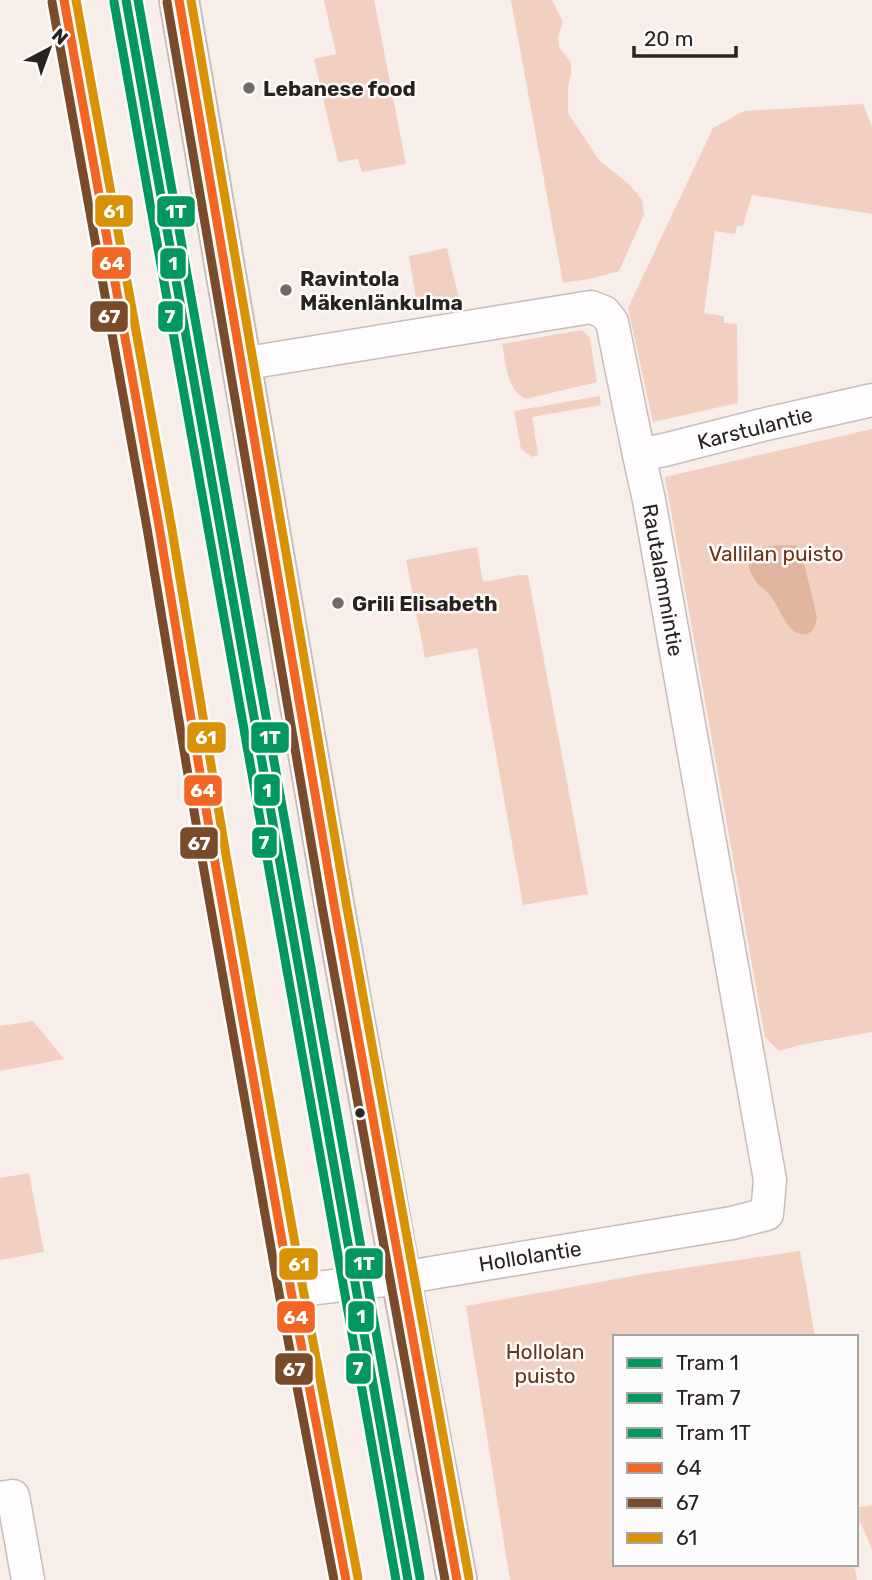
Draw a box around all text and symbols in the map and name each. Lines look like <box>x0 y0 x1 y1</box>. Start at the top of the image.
north arrow <box>14 14 84 84</box>
scale bar <box>634 14 736 58</box>
text: N <box>47 23 73 50</box>
text: 20 m <box>644 26 693 51</box>
place label: Lebanese food <box>263 76 416 101</box>
marker: Lebanese food <box>241 80 257 96</box>
line badge: 61 <box>94 194 134 228</box>
line badge: 1T <box>156 195 196 228</box>
text: 61 <box>103 200 125 223</box>
text: 1T <box>165 200 187 223</box>
line badge: 64 <box>91 246 132 280</box>
line badge: 1 <box>159 247 187 280</box>
text: 64 <box>99 252 125 275</box>
text: 1 <box>168 252 178 275</box>
place label: Ravintola Mäkenlänkulma <box>300 266 463 315</box>
marker: Ravintola Mäkenlänkulma <box>278 282 294 298</box>
line badge: 67 <box>89 300 129 333</box>
line badge: 7 <box>157 300 184 333</box>
text: 67 <box>98 305 120 328</box>
text: 7 <box>165 305 176 328</box>
street label: Karstulantie <box>695 402 815 454</box>
street label: Rautalammintie <box>637 502 689 658</box>
park label: Vallilan puisto <box>708 541 844 566</box>
place label: Grili Elisabeth <box>352 591 498 616</box>
marker: Grili Elisabeth <box>330 595 346 611</box>
line badge: 61 <box>186 721 227 754</box>
line badge: 1T <box>250 721 290 754</box>
text: 61 <box>195 726 217 749</box>
text: 1T <box>259 726 281 749</box>
line badge: 1 <box>253 773 281 807</box>
line badge: 64 <box>183 774 223 807</box>
text: 64 <box>190 779 216 802</box>
text: 1 <box>262 779 272 802</box>
line badge: 67 <box>179 826 219 860</box>
line badge: 7 <box>251 826 278 859</box>
text: 7 <box>259 831 270 854</box>
text: 67 <box>188 832 210 855</box>
unlabelled marker <box>353 1106 367 1120</box>
street label: Hollolantie <box>477 1236 583 1276</box>
line badge: 61 <box>278 1247 319 1281</box>
line badge: 1T <box>344 1247 384 1280</box>
text: 1T <box>353 1252 375 1275</box>
text: 61 <box>288 1253 310 1276</box>
line badge: 64 <box>276 1300 316 1334</box>
line badge: 1 <box>347 1300 375 1333</box>
text: 1 <box>356 1305 366 1328</box>
text: 64 <box>283 1306 309 1329</box>
legend <box>613 1335 858 1566</box>
park label: Hollolan puisto <box>506 1339 584 1388</box>
text: Tram 1 <box>676 1350 739 1375</box>
line badge: 67 <box>274 1352 314 1386</box>
line badge: 7 <box>345 1352 372 1385</box>
text: 7 <box>353 1357 364 1380</box>
text: 67 <box>283 1358 305 1381</box>
text: Tram 7 <box>676 1385 741 1410</box>
text: Tram 1T <box>676 1420 751 1445</box>
text: 64 <box>676 1455 702 1480</box>
text: 67 <box>676 1490 699 1515</box>
text: 61 <box>676 1525 697 1550</box>

